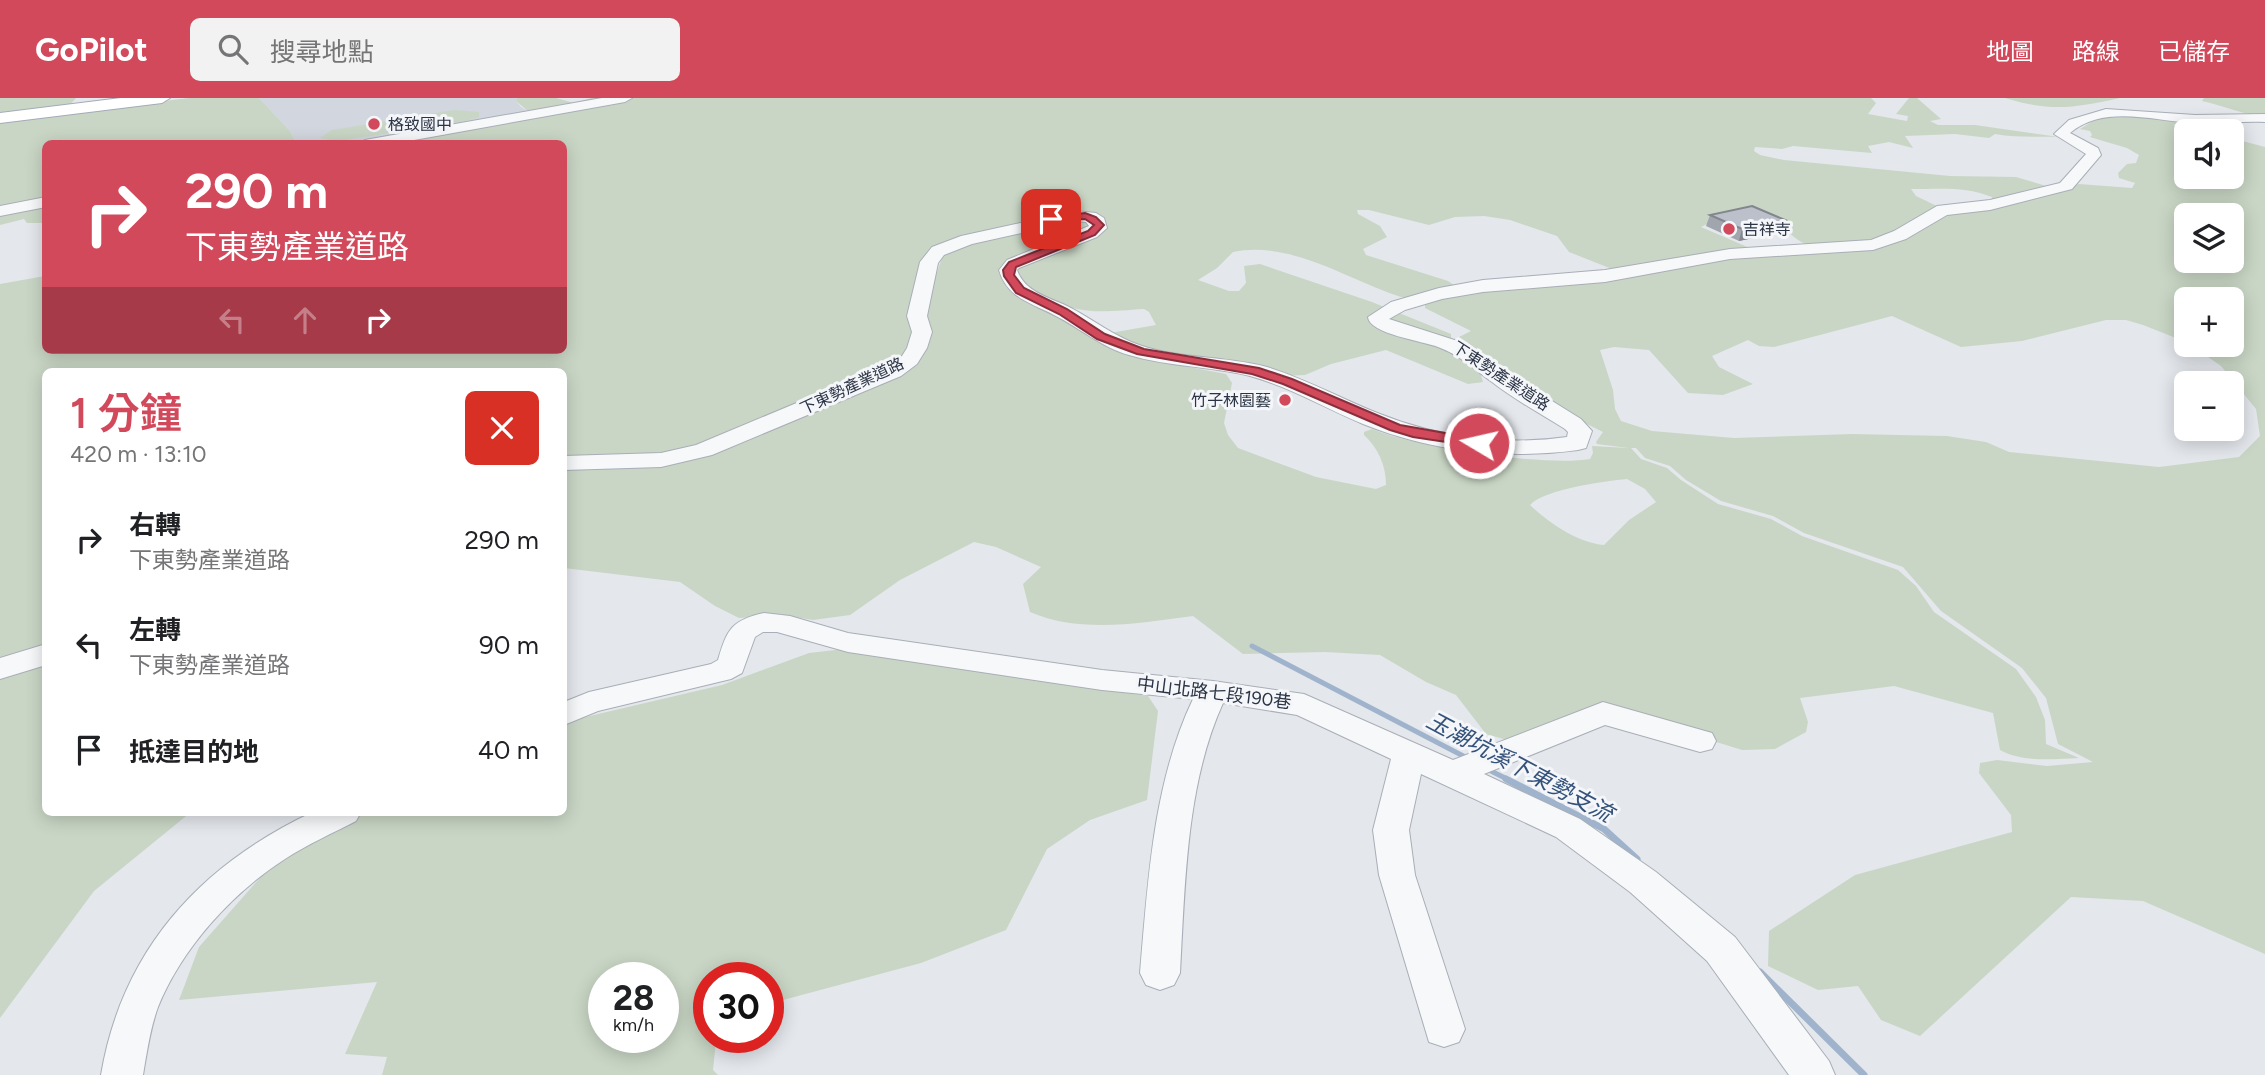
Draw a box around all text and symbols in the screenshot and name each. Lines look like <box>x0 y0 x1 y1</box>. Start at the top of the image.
search box <box>190 18 680 81</box>
text: GoPilot <box>35 30 148 69</box>
icon: search <box>214 30 252 68</box>
text: 搜尋地點 <box>270 36 374 68</box>
text: 地圖 <box>1986 37 2034 66</box>
text: 路線 <box>2072 37 2120 66</box>
text: 已儲存 <box>2158 37 2230 66</box>
place label: 格致國中 <box>388 115 452 134</box>
marker: 格致國中 <box>366 116 382 132</box>
map controls <box>2174 119 2244 441</box>
button: sound <box>2174 119 2244 189</box>
text: 290 m <box>185 161 328 220</box>
icon: right <box>70 168 161 259</box>
pin <box>1021 189 1081 249</box>
icon: arrive <box>1032 200 1070 238</box>
button: layers <box>2174 203 2244 273</box>
place label: 吉祥寺 <box>1743 220 1791 239</box>
marker: 吉祥寺 <box>1721 221 1737 237</box>
text: 下東勢產業道路 <box>185 228 409 266</box>
button: + <box>2174 287 2244 357</box>
icon: left <box>213 301 251 339</box>
icon: ahead <box>286 301 324 339</box>
icon: right <box>359 301 397 339</box>
street label: 下東勢產業道路 <box>1449 338 1553 414</box>
street label: 下東勢產業道路 <box>797 354 907 418</box>
button: − <box>2174 371 2244 441</box>
text: 1 分鐘 <box>70 388 182 439</box>
button: close <box>465 391 539 465</box>
place label: 竹子林園藝 <box>1191 391 1271 410</box>
marker: 竹子林園藝 <box>1277 392 1293 408</box>
position arrow <box>1442 406 1516 480</box>
text: 420 m · 13:10 <box>70 440 206 468</box>
text: 右轉 <box>129 509 181 541</box>
icon: right <box>70 521 108 559</box>
text: 290 m <box>465 524 539 556</box>
text: 下東勢產業道路 <box>129 546 290 574</box>
text: 左轉 <box>129 614 181 646</box>
icon: left <box>70 626 108 664</box>
text: 90 m <box>479 629 539 661</box>
text: 下東勢產業道路 <box>129 651 290 679</box>
street label: 中山北路七段190巷 <box>1136 673 1292 713</box>
water label: 玉潮坑溪下東勢支流 <box>1422 706 1621 829</box>
icon: arrive <box>70 731 108 769</box>
text: 40 m <box>478 734 539 766</box>
text: 抵達目的地 <box>129 736 259 768</box>
speed limit sign: 30 <box>693 962 784 1053</box>
text: 28 <box>613 977 654 1019</box>
text: km/h <box>613 1014 654 1036</box>

